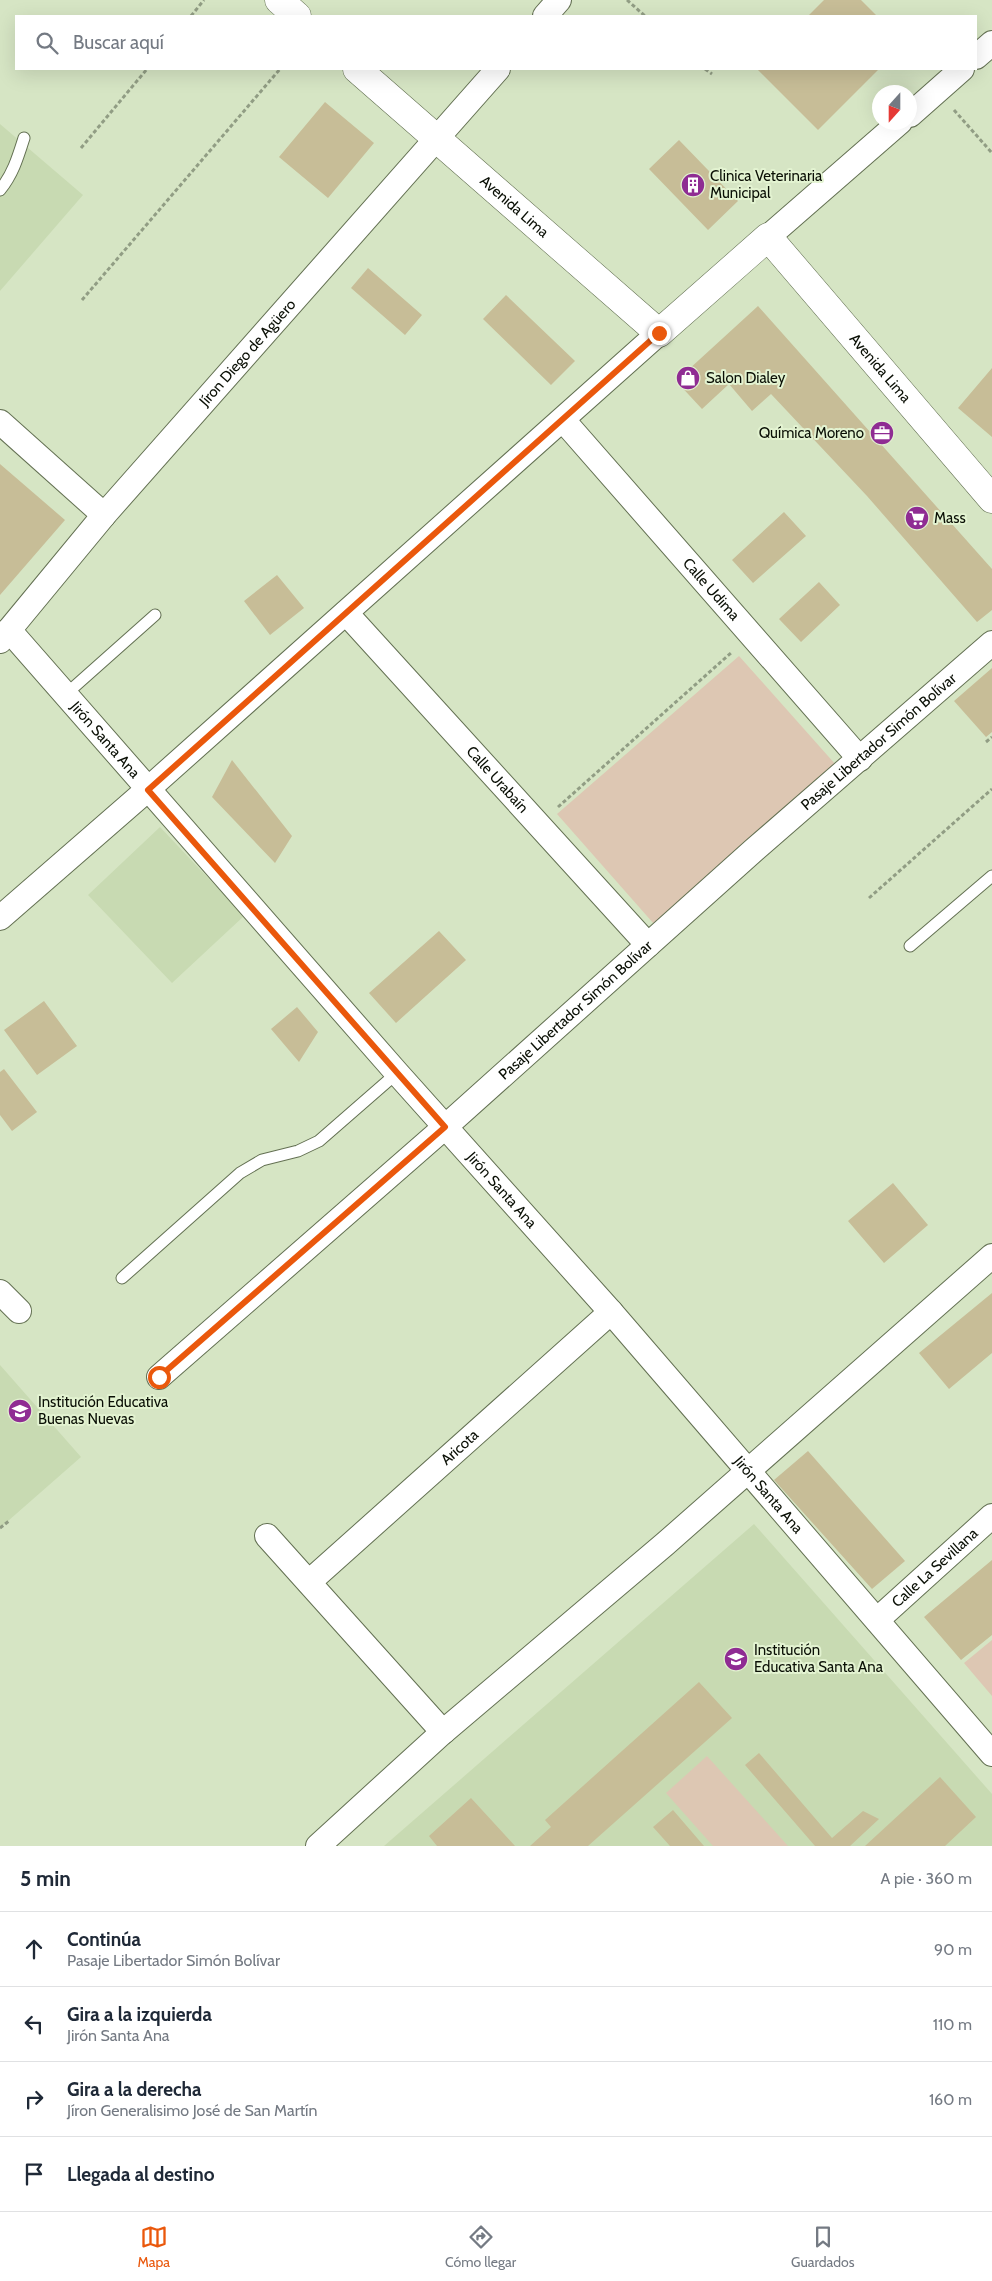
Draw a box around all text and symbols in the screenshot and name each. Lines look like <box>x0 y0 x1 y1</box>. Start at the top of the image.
search box <box>15 15 977 70</box>
icon: search <box>33 29 61 57</box>
text: Buscar aquí <box>73 31 164 54</box>
north arrow <box>872 85 917 130</box>
place label: Clinica Veterinaria Municipal <box>710 167 823 202</box>
street label: Avenida Lima <box>476 172 553 242</box>
building icon: Clinica Veterinaria Municipal <box>680 172 706 198</box>
street label: Jíron Diego de Agüero <box>195 296 299 411</box>
route end <box>648 322 671 345</box>
street label: Avenida Lima <box>846 330 915 407</box>
shop icon: Salon Dialey <box>675 365 701 391</box>
place label: Salon Dialey <box>706 369 786 387</box>
office icon: Química Moreno <box>869 420 895 446</box>
place label: Química Moreno <box>759 424 864 442</box>
supermarket icon: Mass <box>904 505 930 531</box>
place label: Mass <box>934 509 966 527</box>
street label: Calle Udima <box>679 554 744 625</box>
street label: Pasaje Libertador Simón Bolívar <box>797 669 960 814</box>
street label: Jirón Santa Ana <box>66 697 144 783</box>
street label: Calle Urabaín <box>462 742 532 817</box>
street label: Pasaje Libertador Simón Bolívar <box>495 937 656 1084</box>
street label: Jirón Santa Ana <box>462 1147 541 1232</box>
route start <box>148 1366 171 1389</box>
place label: Institución Educativa Buenas Nuevas <box>38 1393 169 1428</box>
school or university icon: Institución Educativa Buenas Nuevas <box>7 1398 33 1424</box>
street label: Aricota <box>437 1425 483 1469</box>
street label: Jirón Santa Ana <box>730 1452 807 1538</box>
street label: Calle La Sevillana <box>888 1524 982 1611</box>
place label: Institución Educativa Santa Ana <box>754 1641 884 1676</box>
school or university icon: Institución Educativa Santa Ana <box>723 1646 749 1672</box>
text: 5 min <box>20 1866 71 1891</box>
text: A pie · 360 m <box>880 1869 972 1888</box>
text: Continúa <box>67 1928 141 1951</box>
icon: ahead <box>20 1935 48 1963</box>
text: 90 m <box>934 1940 972 1959</box>
text: Pasaje Libertador Simón Bolívar <box>67 1951 280 1970</box>
text: Gira a la izquierda <box>67 2003 212 2026</box>
icon: left <box>20 2010 48 2038</box>
text: 110 m <box>933 2015 972 2034</box>
text: Jirón Santa Ana <box>67 2026 170 2045</box>
text: Gira a la derecha <box>67 2078 202 2101</box>
icon: right <box>20 2085 48 2113</box>
text: 160 m <box>929 2090 972 2109</box>
text: Jíron Generalisimo José de San Martín <box>67 2101 317 2120</box>
icon: arrive <box>20 2160 48 2188</box>
text: Llegada al destino <box>67 2163 214 2186</box>
tab: Mapa <box>138 2223 170 2271</box>
tab: Cómo llegar <box>445 2223 516 2271</box>
tab: Guardados <box>791 2223 854 2271</box>

